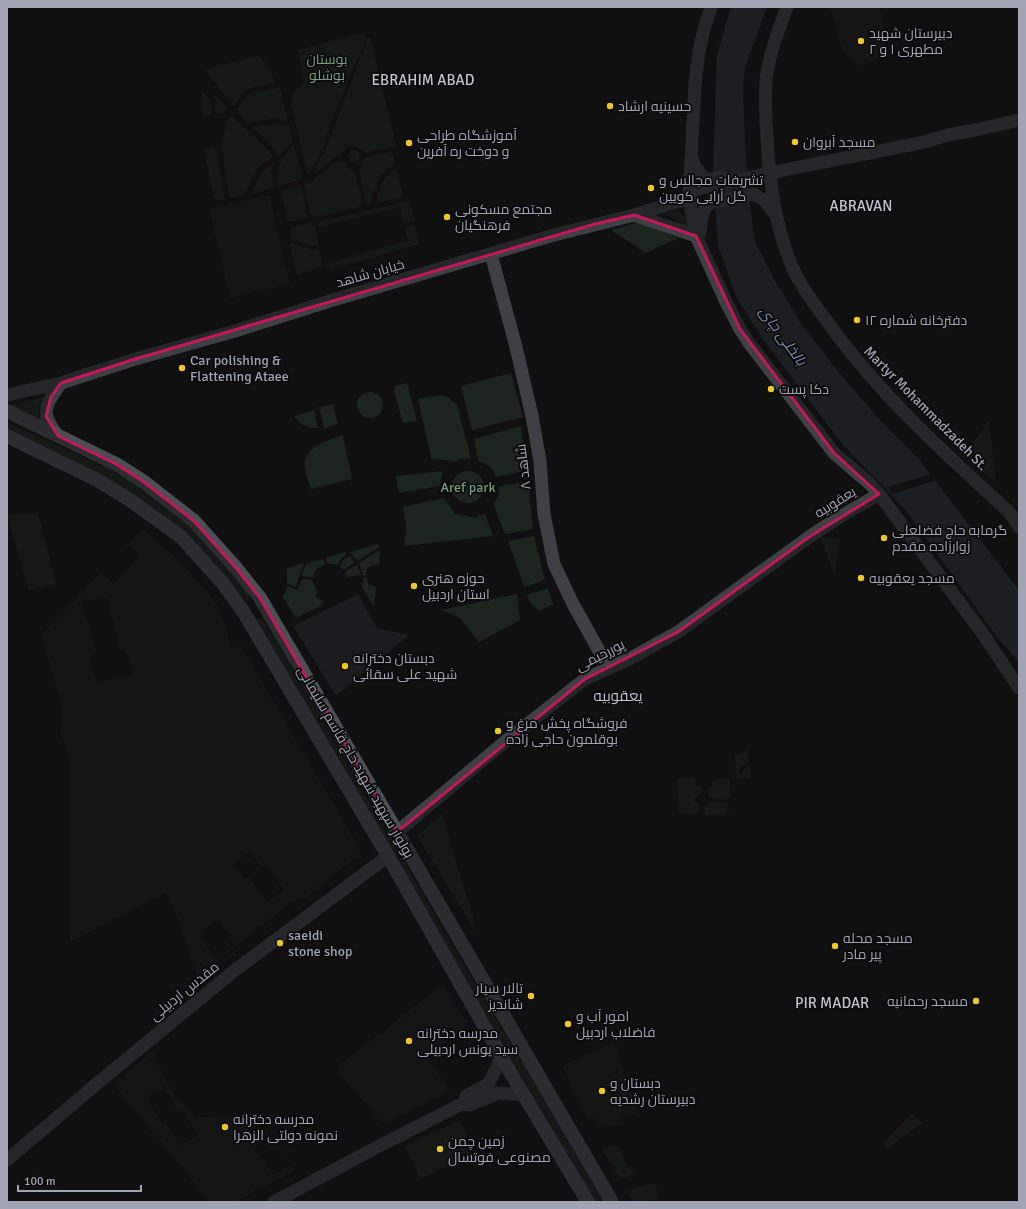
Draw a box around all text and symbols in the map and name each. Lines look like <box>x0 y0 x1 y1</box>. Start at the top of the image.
place label: دبیرستان شهید مطهری ۱ و ۲ <box>869 25 952 58</box>
marker: دبیرستان شهید مطهری ۱ و ۲ <box>856 36 866 46</box>
park label: بوستان بوشلو <box>307 51 347 84</box>
district label: EBRAHIM ABAD <box>372 71 474 89</box>
place label: حسینیه ارشاد <box>618 98 691 115</box>
marker: حسینیه ارشاد <box>605 101 615 111</box>
place label: آموزشگاه طراحی و دوخت ره آفرین <box>417 127 517 160</box>
place label: مسجد آبروان <box>803 134 875 151</box>
marker: مسجد آبروان <box>790 137 800 147</box>
marker: آموزشگاه طراحی و دوخت ره آفرین <box>404 138 414 148</box>
place label: تشریفات مجالس و گل آرایی کویین <box>659 172 764 205</box>
marker: تشریفات مجالس و گل آرایی کویین <box>646 183 656 193</box>
district label: ABRAVAN <box>830 197 892 215</box>
place label: مجتمع مسکونی فرهنگیان <box>455 201 552 234</box>
marker: مجتمع مسکونی فرهنگیان <box>442 212 452 222</box>
street label: خیابان شاهد <box>334 256 406 291</box>
water label: بالخلی چای <box>755 303 811 371</box>
place label: دفترخانه شماره ۱۲ <box>865 312 967 329</box>
marker: دفترخانه شماره ۱۲ <box>852 315 862 325</box>
street label: Martyr Mohammadzadeh St. <box>860 343 991 474</box>
place label: Car polishing & Flattening Ataee <box>190 352 289 385</box>
marker: Car polishing & Flattening Ataee <box>177 363 187 373</box>
place label: دکا پست <box>779 381 829 399</box>
marker: دکا پست <box>766 384 776 394</box>
street label: شاهد ۸ <box>512 443 535 491</box>
park label: Aref park <box>441 479 495 496</box>
street label: یعقوبیه <box>811 483 859 522</box>
place label: گرمابه حاج فضلعلی زوارزاده مقدم <box>892 522 1007 556</box>
marker: گرمابه حاج فضلعلی زوارزاده مقدم <box>879 533 889 543</box>
place label: حوزه هنری استان اردبیل <box>422 570 490 603</box>
place label: مسجد یعقوبیه <box>869 570 955 587</box>
marker: مسجد یعقوبیه <box>856 573 866 583</box>
marker: حوزه هنری استان اردبیل <box>409 581 419 591</box>
street label: پوررحیمی <box>573 636 628 676</box>
place label: دبستان دخترانه شهید علی سقائی <box>353 650 457 683</box>
marker: دبستان دخترانه شهید علی سقائی <box>340 661 350 671</box>
street label: بولوار سپهبد شهید حاج قاسم سلیمانی <box>293 663 418 862</box>
district label: یعقوبیه <box>594 687 642 705</box>
place label: فروشگاه پخش مرغ و بوقلمون حاجی زاده <box>506 715 628 748</box>
marker: فروشگاه پخش مرغ و بوقلمون حاجی زاده <box>493 726 503 736</box>
place label: saeidi stone shop <box>288 927 352 960</box>
place label: مسجد محله پیر مادر <box>842 930 913 964</box>
marker: saeidi stone shop <box>275 938 285 948</box>
marker: مسجد محله پیر مادر <box>830 941 840 951</box>
street label: مقدس اردبیلی <box>146 958 222 1024</box>
place label: تالار سیار شاندیز <box>475 980 523 1013</box>
marker: تالار سیار شاندیز <box>526 991 536 1001</box>
place label: مسجد رحمانیه <box>887 993 968 1010</box>
district label: PIR MADAR <box>795 994 869 1012</box>
marker: مسجد رحمانیه <box>971 996 981 1006</box>
place label: امور آب و فاضلاب اردبیل <box>576 1008 656 1041</box>
marker: امور آب و فاضلاب اردبیل <box>563 1019 573 1029</box>
place label: مدرسه دخترانه سید یونس اردبیلی <box>417 1025 518 1058</box>
marker: مدرسه دخترانه سید یونس اردبیلی <box>404 1036 414 1046</box>
place label: دبستان و دبیرستان رشدیه <box>610 1075 696 1108</box>
marker: دبستان و دبیرستان رشدیه <box>597 1086 607 1096</box>
place label: مدرسه دخترانه نمونه دولتی الزهرا <box>233 1111 338 1144</box>
marker: مدرسه دخترانه نمونه دولتی الزهرا <box>220 1122 230 1132</box>
place label: زمین چمن مصنوعی فوتسال <box>448 1133 551 1166</box>
marker: زمین چمن مصنوعی فوتسال <box>435 1144 445 1154</box>
scale bar <box>18 1167 141 1193</box>
text: 100 m <box>24 1174 56 1189</box>

